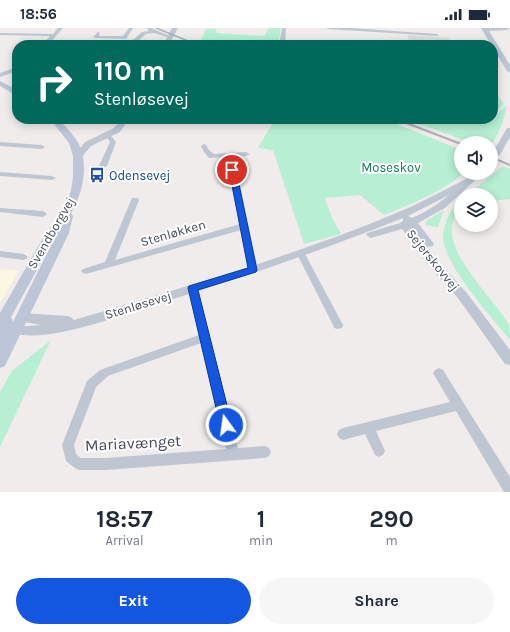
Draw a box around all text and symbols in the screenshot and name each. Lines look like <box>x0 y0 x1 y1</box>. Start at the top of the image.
text: 18:56 <box>20 5 57 23</box>
text: 110 m <box>94 54 165 87</box>
icon: right <box>28 56 80 108</box>
text: Stenløsevej <box>94 88 189 110</box>
map controls <box>454 136 498 232</box>
button: sound <box>454 136 498 180</box>
pin <box>215 153 249 187</box>
icon: arrive <box>221 159 243 181</box>
park label: Moseskov <box>361 160 421 175</box>
bus stop icon: Odensevej <box>88 166 106 184</box>
place label: Odensevej <box>109 168 170 183</box>
button: layers <box>454 188 498 232</box>
street label: Svendborgvej <box>24 194 78 272</box>
street label: Stenløkken <box>139 217 207 249</box>
street label: Sejerskovvej <box>404 226 462 294</box>
street label: Stenløsevej <box>103 288 173 322</box>
position arrow <box>205 404 247 446</box>
street label: Mariavænget <box>84 431 182 455</box>
text: 18:57 <box>96 505 153 533</box>
text: 1 <box>257 505 265 533</box>
text: 290 <box>369 505 414 533</box>
text: Arrival <box>106 533 144 548</box>
text: min <box>249 533 273 548</box>
text: m <box>385 533 398 548</box>
button: Exit <box>16 578 251 624</box>
button: Share <box>259 578 494 624</box>

